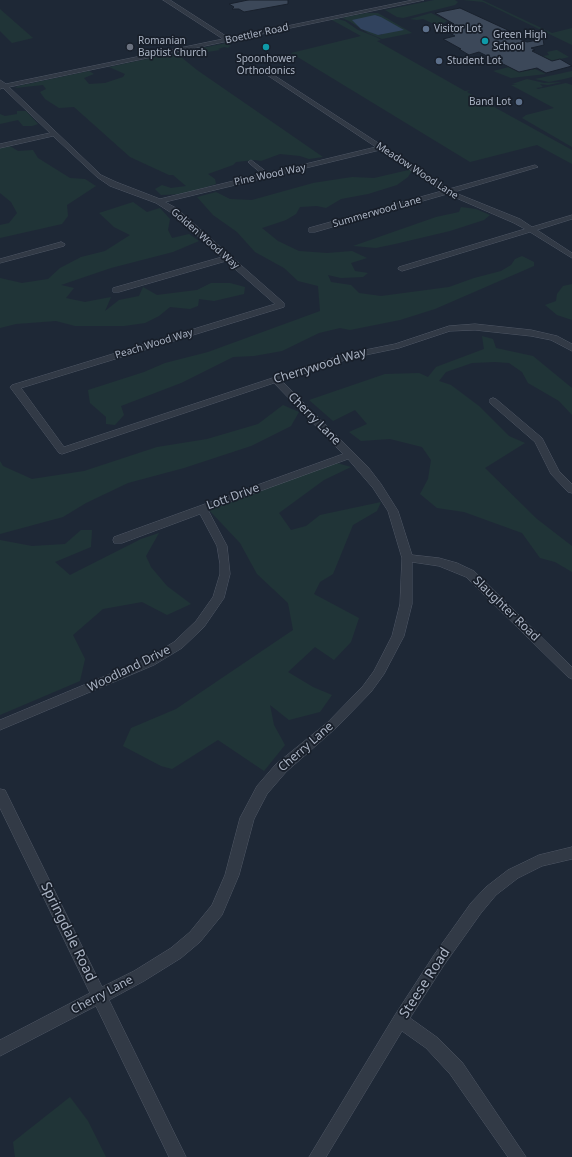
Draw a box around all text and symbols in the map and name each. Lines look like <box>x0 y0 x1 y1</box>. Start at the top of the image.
street label: Boettler Road <box>224 21 290 47</box>
place label: Visitor Lot <box>434 23 481 35</box>
marker: Visitor Lot <box>421 24 431 34</box>
place label: Green High School <box>493 29 547 52</box>
place label: Romanian Baptist Church <box>138 35 207 58</box>
marker: Green High School <box>480 36 490 46</box>
marker: Romanian Baptist Church <box>125 42 135 52</box>
marker: Spoonhower Orthodonics <box>261 42 271 52</box>
place label: Spoonhower Orthodonics <box>236 53 296 76</box>
place label: Student Lot <box>447 55 501 67</box>
marker: Student Lot <box>434 56 444 66</box>
place label: Band Lot <box>469 96 511 108</box>
marker: Band Lot <box>514 97 524 107</box>
street label: Meadow Wood Lane <box>374 140 460 202</box>
street label: Pine Wood Way <box>233 162 307 188</box>
street label: Summerwood Lane <box>331 194 423 230</box>
street label: Golden Wood Way <box>169 206 241 272</box>
street label: Peach Wood Way <box>114 326 194 362</box>
street label: Cherrywood Way <box>272 345 368 387</box>
street label: Cherry Lane <box>285 390 343 448</box>
street label: Lott Drive <box>205 481 261 513</box>
street label: Slaughter Road <box>470 574 542 644</box>
street label: Woodland Drive <box>85 643 173 695</box>
street label: Cherry Lane <box>276 719 336 775</box>
street label: Springdale Road <box>37 880 99 984</box>
street label: Steese Road <box>396 945 454 1021</box>
street label: Cherry Lane <box>69 973 135 1017</box>

